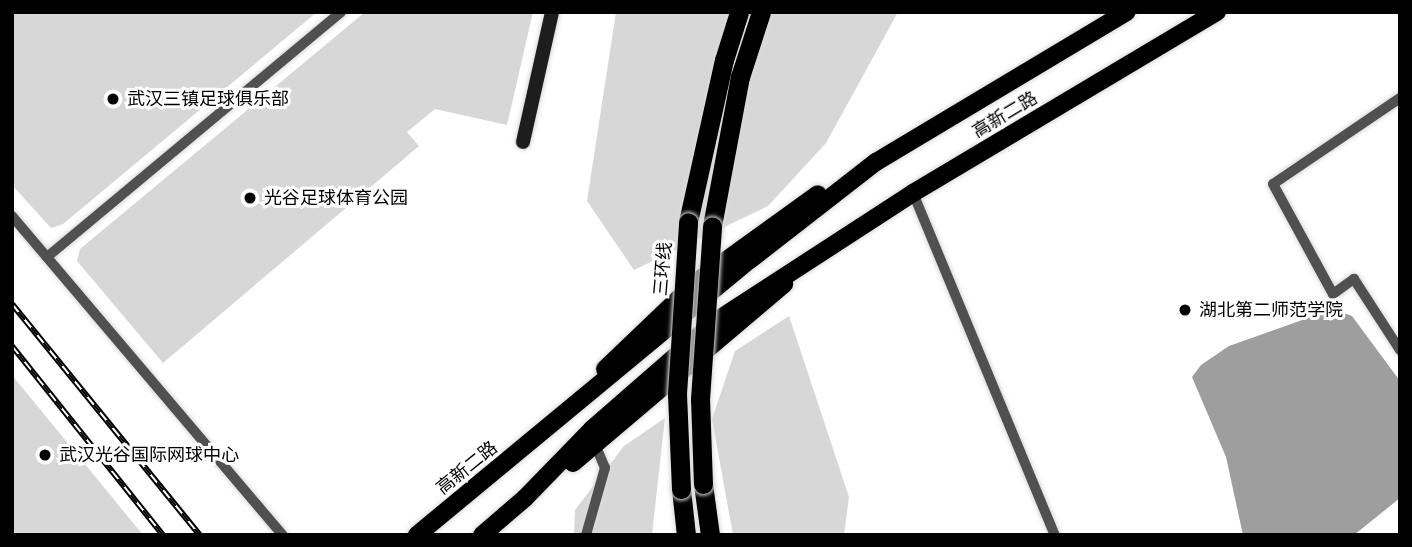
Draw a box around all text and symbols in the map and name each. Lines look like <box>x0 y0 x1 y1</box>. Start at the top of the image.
street label: 高新二路 <box>969 87 1041 143</box>
place label: 武汉三镇足球俱乐部 <box>127 88 289 110</box>
marker: 武汉三镇足球俱乐部 <box>105 91 121 107</box>
place label: 光谷足球体育公园 <box>264 187 408 209</box>
marker: 光谷足球体育公园 <box>242 190 258 206</box>
street label: 三环线 <box>650 241 676 297</box>
place label: 湖北第二师范学院 <box>1199 299 1343 321</box>
marker: 湖北第二师范学院 <box>1177 302 1193 318</box>
street label: 高新二路 <box>432 437 502 499</box>
place label: 武汉光谷国际网球中心 <box>59 444 239 466</box>
marker: 武汉光谷国际网球中心 <box>37 447 53 463</box>

